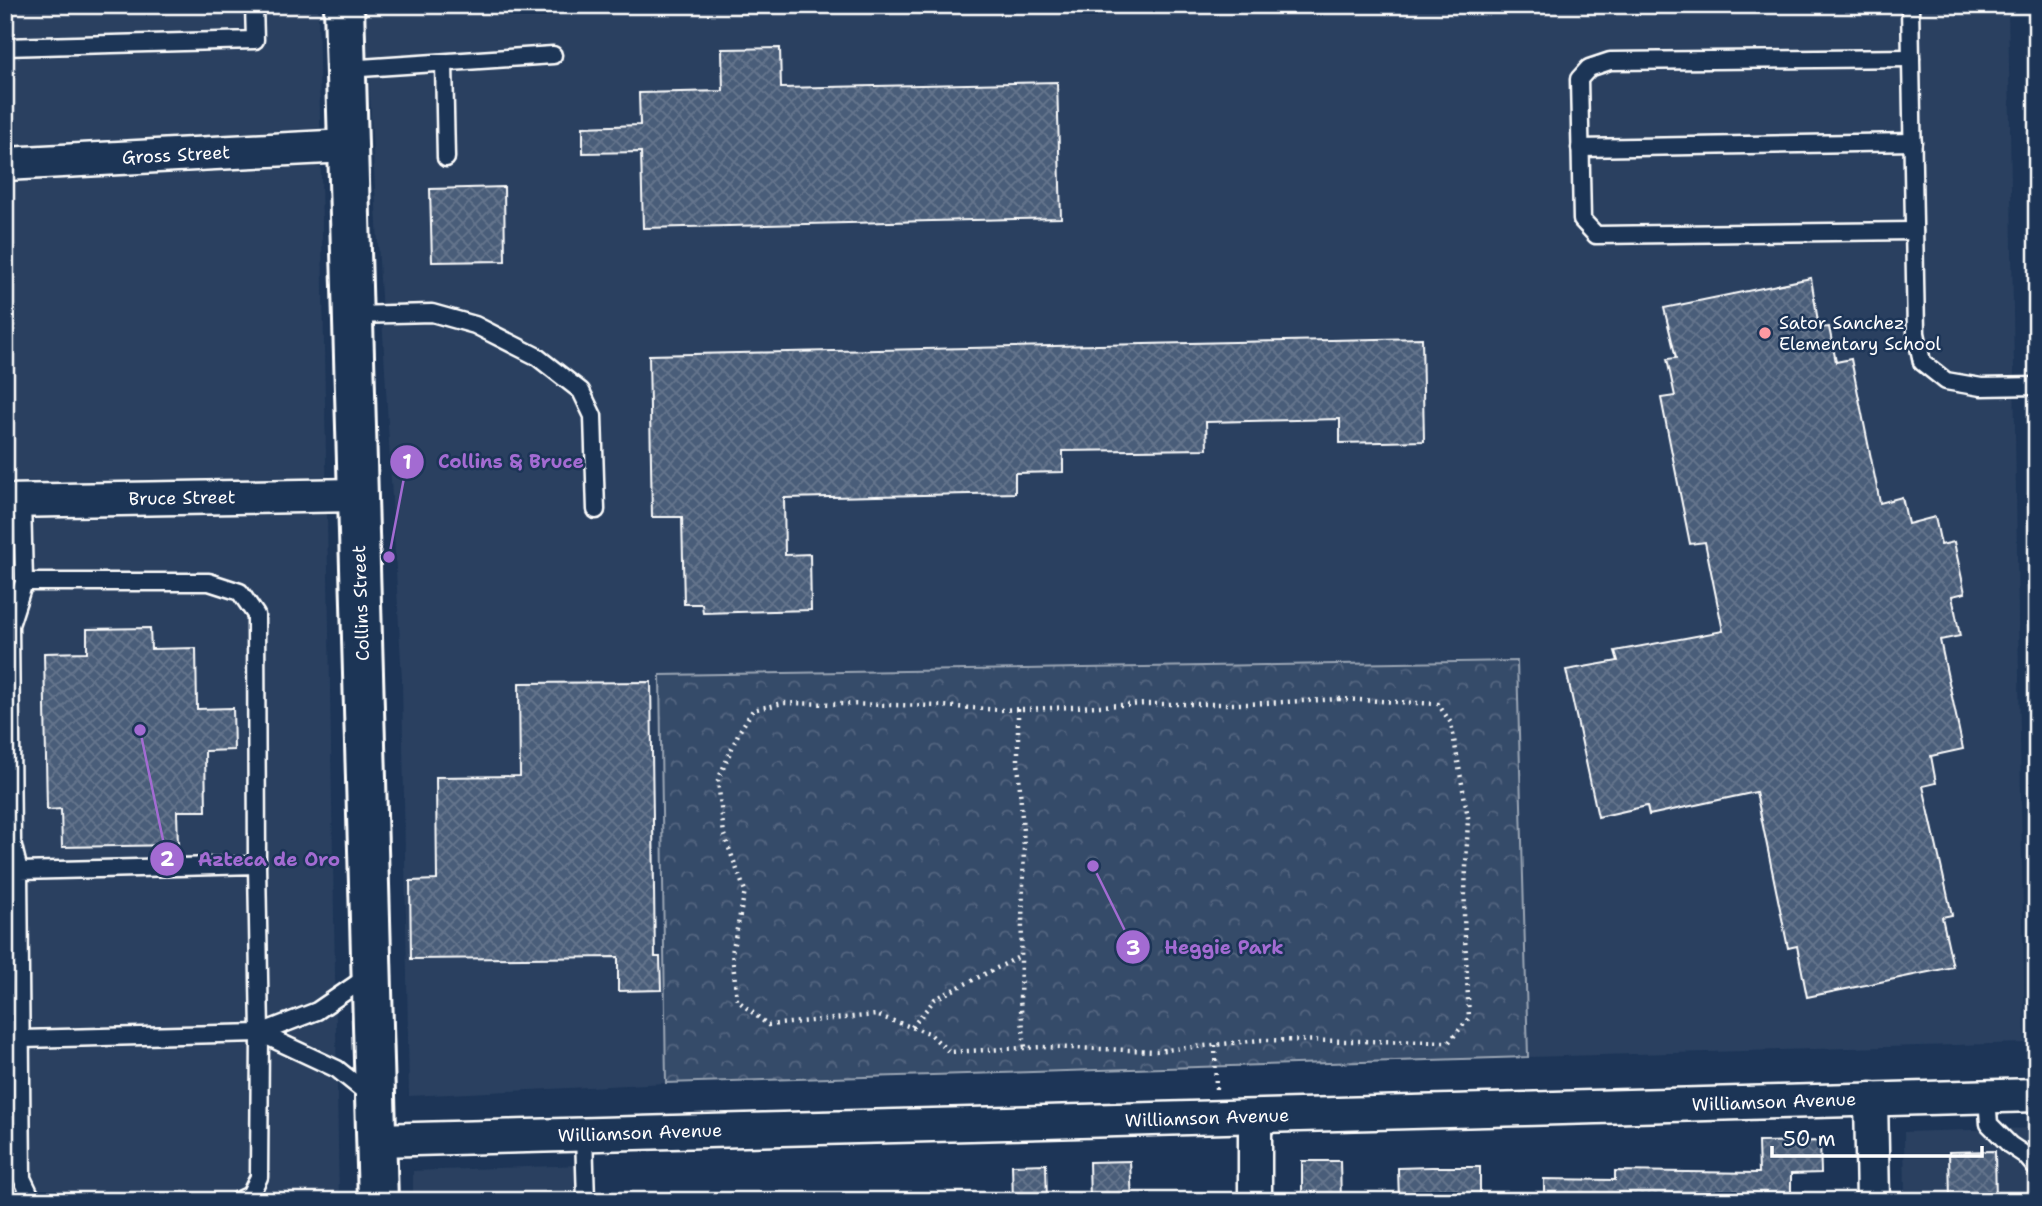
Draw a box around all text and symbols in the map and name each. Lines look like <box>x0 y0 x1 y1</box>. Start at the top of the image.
street label: Gross Street <box>121 140 231 170</box>
place label: Sator Sanchez Elementary School <box>1779 311 1942 356</box>
marker: Sator Sanchez Elementary School <box>1757 325 1773 341</box>
callout: Collins & Bruce <box>389 442 598 482</box>
text: 1 <box>402 448 412 476</box>
text: Collins & Bruce <box>438 449 584 474</box>
street label: Bruce Street <box>128 485 236 511</box>
street label: Collins Street <box>347 545 375 661</box>
callout: Azteca de Oro <box>149 839 355 879</box>
text: 2 <box>160 845 175 873</box>
text: Azteca de Oro <box>198 847 340 872</box>
callout: Heggie Park <box>1115 927 1298 967</box>
text: 3 <box>1126 934 1140 962</box>
text: Heggie Park <box>1164 935 1284 960</box>
street label: Williamson Avenue <box>1691 1087 1857 1117</box>
street label: Williamson Avenue <box>1124 1103 1290 1133</box>
scale bar <box>1772 1115 1982 1159</box>
street label: Williamson Avenue <box>557 1118 723 1148</box>
text: 50 m <box>1783 1125 1836 1153</box>

